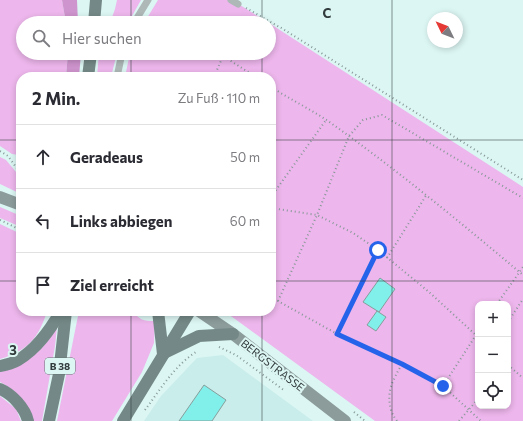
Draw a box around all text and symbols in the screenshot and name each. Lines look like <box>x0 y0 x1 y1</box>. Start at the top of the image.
text: C <box>323 5 332 21</box>
north arrow <box>427 12 463 48</box>
search box <box>16 16 276 60</box>
icon: search <box>30 27 52 49</box>
text: Hier suchen <box>62 29 142 47</box>
text: 2 Min. <box>32 88 80 109</box>
text: Zu Fuß · 110 m <box>178 90 260 106</box>
icon: ahead <box>32 146 54 168</box>
text: Geradeaus <box>70 148 143 166</box>
text: 50 m <box>230 149 260 165</box>
icon: left <box>32 210 54 232</box>
text: Links abbiegen <box>70 212 172 230</box>
text: 60 m <box>230 213 260 229</box>
route start <box>369 241 387 259</box>
icon: arrive <box>32 274 54 296</box>
text: Ziel erreicht <box>70 276 154 294</box>
map controls <box>475 301 511 409</box>
button: + <box>475 301 511 337</box>
street label: BERGSTRASSE <box>239 336 307 394</box>
button: − <box>475 337 511 373</box>
text: 3 <box>9 342 17 358</box>
road number: B 38 <box>45 358 75 374</box>
button: locate <box>475 373 511 409</box>
route end <box>434 377 452 395</box>

